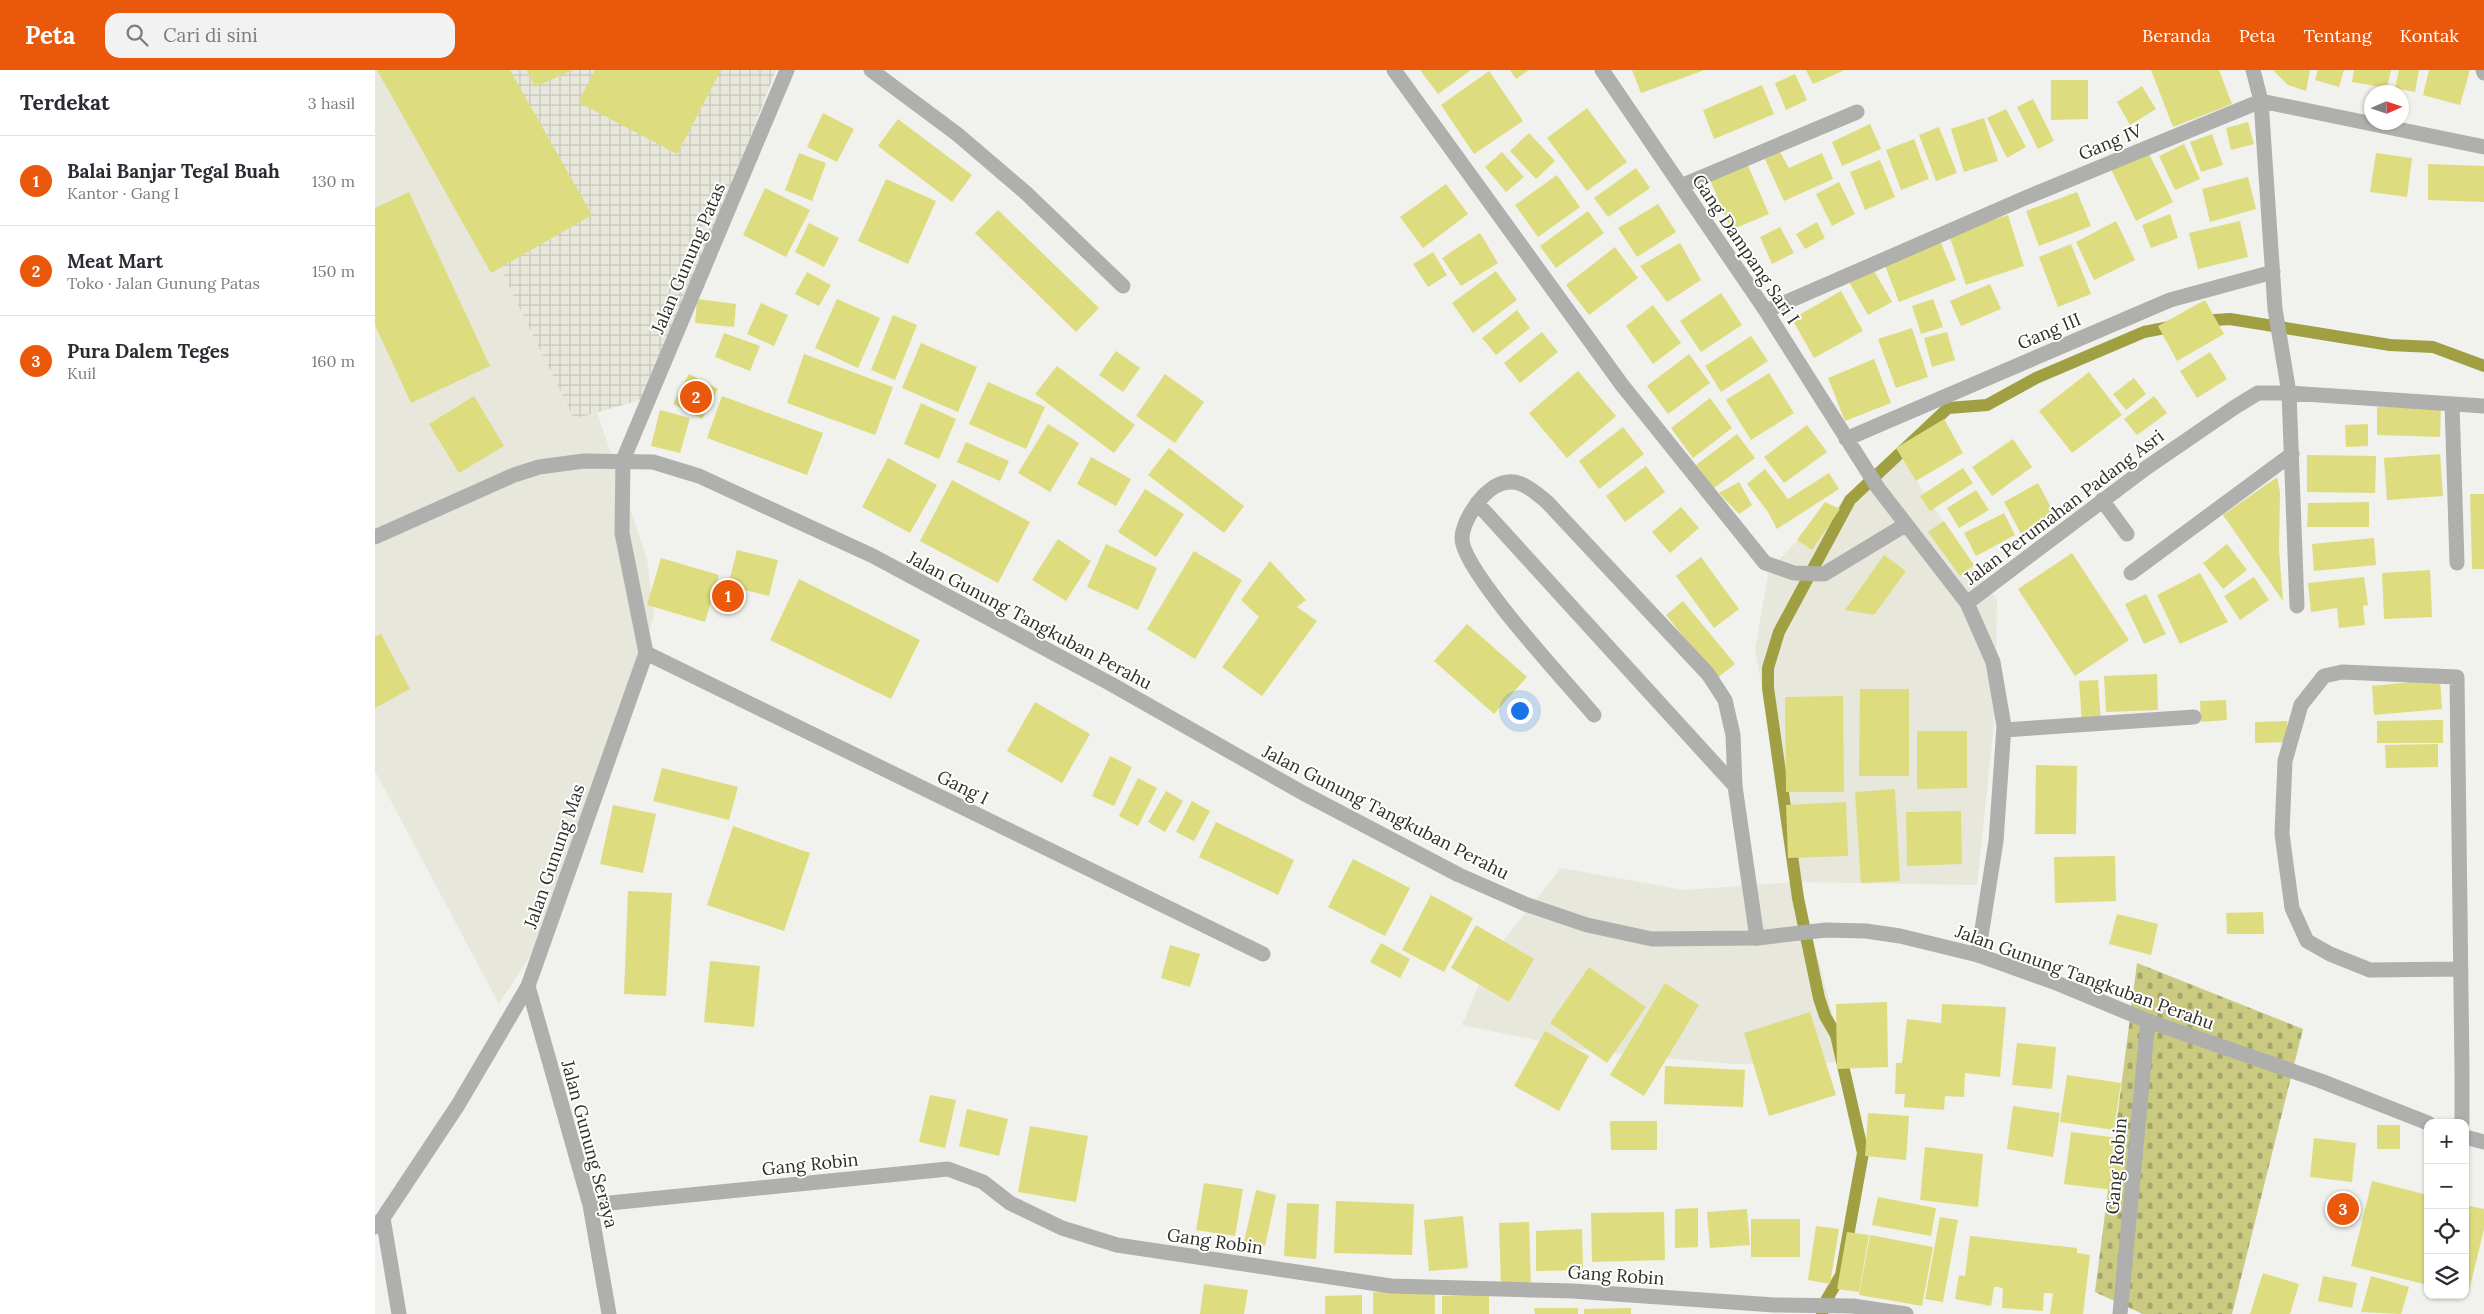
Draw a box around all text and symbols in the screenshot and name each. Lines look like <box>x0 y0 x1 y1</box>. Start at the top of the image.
search box <box>105 13 455 58</box>
text: Peta <box>25 20 75 51</box>
icon: search <box>123 21 151 49</box>
text: Cari di sini <box>163 23 258 47</box>
text: Beranda <box>2142 24 2211 47</box>
text: Peta <box>2239 24 2275 47</box>
text: Tentang <box>2303 24 2372 47</box>
text: Kontak <box>2400 24 2459 47</box>
north arrow <box>2364 85 2409 130</box>
text: Terdekat <box>20 89 110 116</box>
text: 3 hasil <box>308 93 355 113</box>
street label: Gang IV <box>2075 118 2146 165</box>
text: Balai Banjar Tegal Buah <box>67 159 280 183</box>
street label: Gang Dampang Sari I <box>1687 170 1805 328</box>
text: 1 <box>33 171 39 191</box>
text: 130 m <box>312 171 355 191</box>
street label: Jalan Gunung Patas <box>645 179 730 338</box>
text: Kantor · Gang I <box>67 183 179 203</box>
text: Meat Mart <box>67 249 163 273</box>
text: 2 <box>32 261 40 281</box>
text: 150 m <box>312 261 355 281</box>
text: Toko · Jalan Gunung Patas <box>67 273 260 293</box>
street label: Gang III <box>2014 307 2084 355</box>
text: Pura Dalem Teges <box>67 339 229 363</box>
text: 3 <box>32 351 40 371</box>
text: 160 m <box>311 351 355 371</box>
text: Kuil <box>67 363 96 383</box>
pin: 2 <box>680 378 712 416</box>
street label: Jalan Perumahan Padang Asri <box>1959 424 2168 590</box>
street label: Jalan Gunung Tangkuban Perahu <box>903 545 1156 695</box>
pin: 1 <box>712 577 744 615</box>
your location <box>1507 698 1533 724</box>
street label: Jalan Gunung Tangkuban Perahu <box>1258 739 1513 885</box>
street label: Gang I <box>933 765 993 809</box>
street label: Jalan Gunung Mas <box>518 781 590 932</box>
street label: Jalan Gunung Tangkuban Perahu <box>1951 919 2218 1035</box>
street label: Jalan Gunung Seraya <box>556 1057 623 1230</box>
street label: Gang Robin <box>2100 1117 2132 1215</box>
map controls <box>2424 1119 2469 1299</box>
button: + <box>2424 1119 2469 1164</box>
street label: Gang Robin <box>761 1147 859 1180</box>
button: − <box>2424 1164 2469 1209</box>
pin: 3 <box>2327 1190 2359 1228</box>
button: locate <box>2424 1209 2469 1254</box>
street label: Gang Robin <box>1165 1223 1265 1259</box>
button: layers <box>2424 1254 2469 1299</box>
street label: Gang Robin <box>1567 1260 1665 1290</box>

